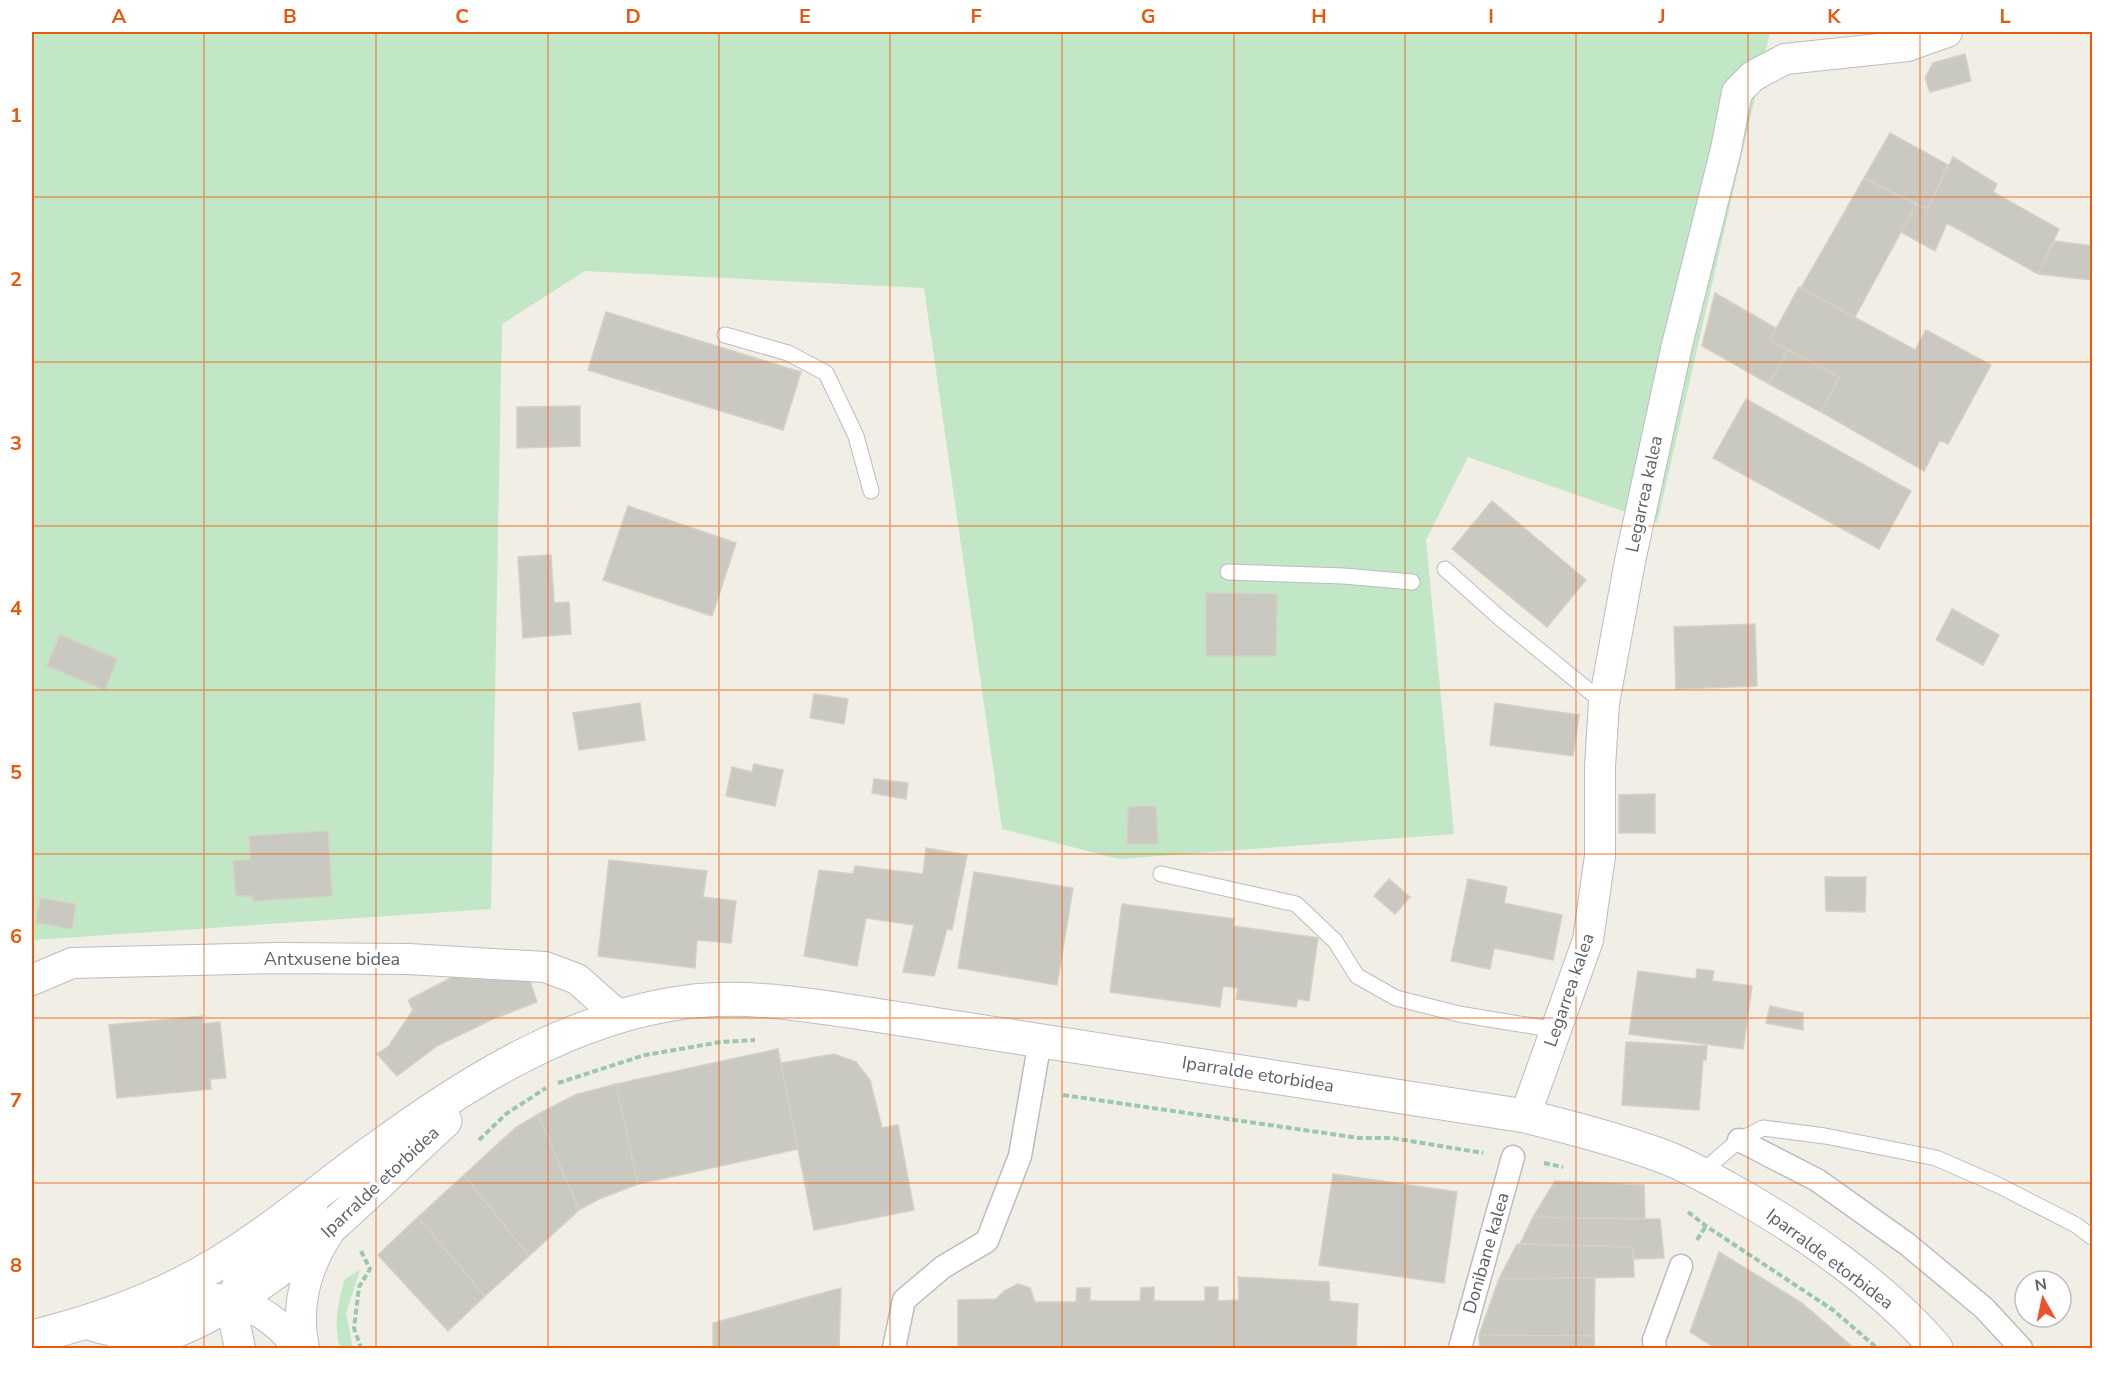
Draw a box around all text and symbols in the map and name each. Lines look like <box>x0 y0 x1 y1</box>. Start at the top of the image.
text: A <box>112 3 127 30</box>
text: B <box>283 3 297 30</box>
text: C <box>455 3 469 30</box>
text: D <box>625 3 641 30</box>
text: E <box>799 3 811 30</box>
text: F <box>970 3 982 30</box>
text: G <box>1141 3 1155 30</box>
text: H <box>1311 3 1327 30</box>
text: I <box>1488 3 1494 30</box>
text: J <box>1657 3 1666 30</box>
text: K <box>1827 3 1841 30</box>
text: L <box>1999 3 2011 30</box>
text: 1 <box>10 102 22 129</box>
text: 2 <box>10 266 22 293</box>
text: 3 <box>10 430 22 457</box>
street label: Legarrea kalea <box>1620 433 1668 555</box>
text: 4 <box>10 595 22 622</box>
text: 5 <box>10 759 22 786</box>
text: 6 <box>10 923 22 950</box>
street label: Legarrea kalea <box>1538 930 1600 1050</box>
street label: Antxusene bidea <box>264 947 400 971</box>
street label: Iparralde etorbidea <box>1180 1050 1336 1098</box>
text: 7 <box>10 1087 22 1114</box>
street label: Iparralde etorbidea <box>316 1121 444 1243</box>
street label: Donibane kalea <box>1457 1190 1515 1316</box>
street label: Iparralde etorbidea <box>1762 1203 1898 1315</box>
text: 8 <box>10 1252 22 1279</box>
north arrow <box>2013 1269 2073 1329</box>
text: N <box>2033 1273 2048 1297</box>

